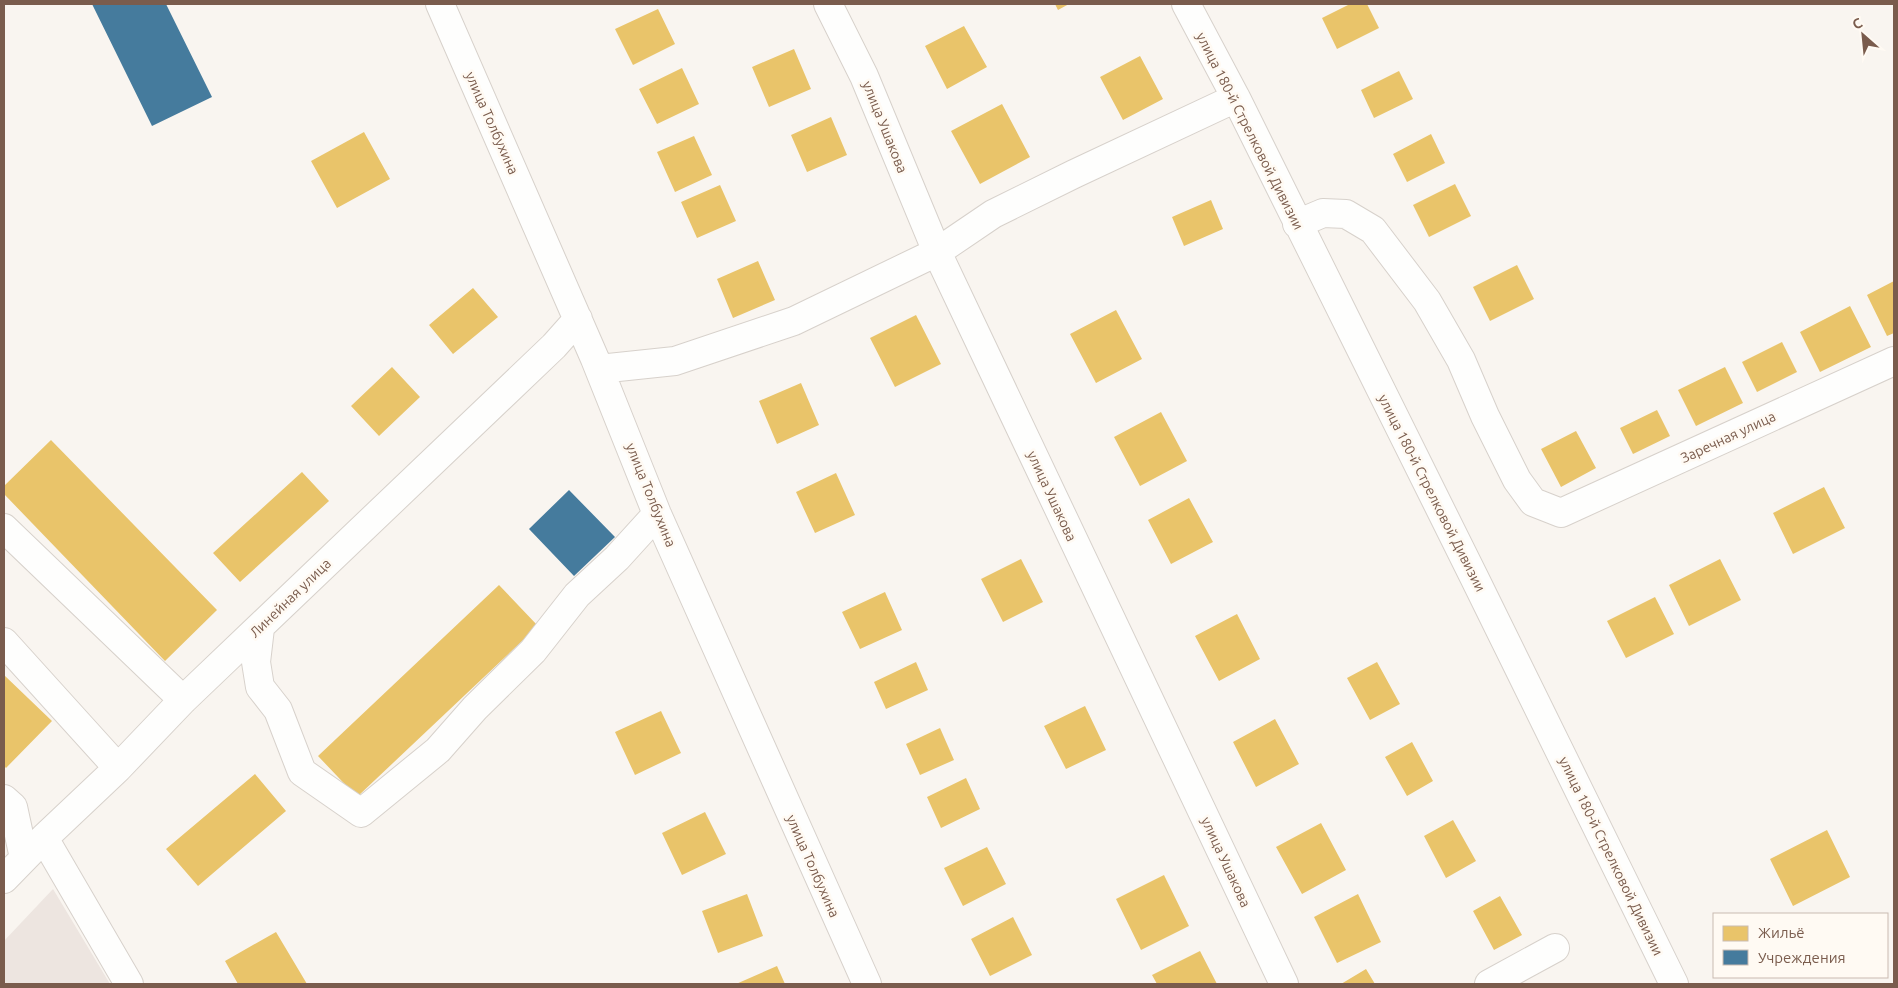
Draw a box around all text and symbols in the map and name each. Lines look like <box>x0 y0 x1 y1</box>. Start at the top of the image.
north arrow <box>1838 10 1888 60</box>
text: С <box>1849 14 1865 33</box>
street label: улица 180-й Стрелковой Дивизии <box>1193 30 1307 232</box>
street label: улица Толбухина <box>462 69 522 177</box>
street label: улица Ушакова <box>859 79 911 175</box>
street label: улица 180-й Стрелковой Дивизии <box>1375 392 1489 594</box>
street label: Заречная улица <box>1678 408 1778 466</box>
street label: улица Толбухина <box>623 441 679 549</box>
street label: улица Ушакова <box>1024 448 1080 544</box>
street label: Линейная улица <box>246 555 334 641</box>
street label: улица 180-й Стрелковой Дивизии <box>1556 754 1666 958</box>
street label: улица Толбухина <box>783 812 843 920</box>
street label: улица Ушакова <box>1198 814 1254 910</box>
legend <box>1713 913 1888 978</box>
text: Жильё <box>1758 924 1805 941</box>
text: Учреждения <box>1758 949 1846 966</box>

